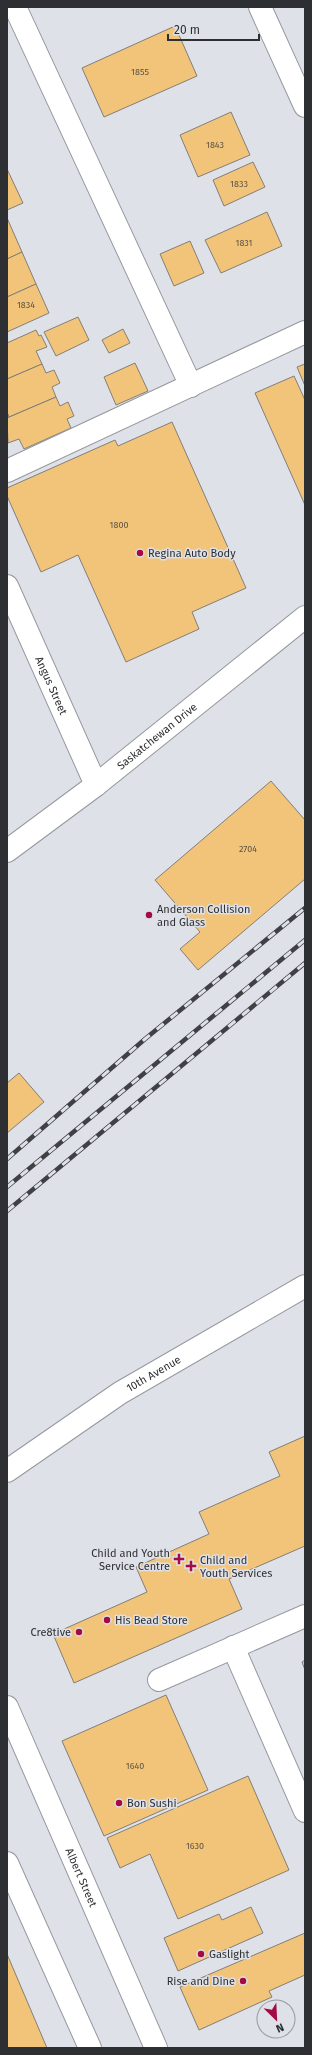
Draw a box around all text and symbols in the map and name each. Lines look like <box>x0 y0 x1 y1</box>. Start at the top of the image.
scale bar <box>168 16 259 42</box>
text: 20 m <box>174 23 200 37</box>
house number: 1855 <box>131 67 149 77</box>
house number: 1843 <box>206 140 224 150</box>
house number: 1833 <box>230 179 248 189</box>
house number: 1831 <box>235 238 253 248</box>
house number: 1834 <box>17 300 35 310</box>
house number: 1800 <box>110 520 128 530</box>
place label: Regina Auto Body <box>148 547 236 560</box>
marker: Regina Auto Body <box>135 548 145 558</box>
street label: Angus Street <box>32 654 70 717</box>
street label: Saskatchewan Drive <box>115 700 200 772</box>
house number: 2704 <box>239 844 257 854</box>
place label: Anderson Collision and Glass <box>157 903 250 929</box>
marker: Anderson Collision and Glass <box>144 910 154 920</box>
street label: 10th Avenue <box>124 1353 183 1395</box>
place label: Child and Youth Service Centre <box>91 1547 170 1573</box>
marker: Child and Youth Service Centre <box>173 1553 185 1565</box>
place label: Child and Youth Services <box>200 1554 272 1580</box>
marker: Child and Youth Services <box>185 1560 197 1572</box>
place label: His Bead Store <box>115 1614 188 1627</box>
marker: His Bead Store <box>102 1615 112 1625</box>
place label: Cre8tive <box>31 1626 71 1639</box>
marker: Cre8tive <box>74 1627 84 1637</box>
house number: 1640 <box>126 1761 144 1771</box>
place label: Bon Sushi <box>127 1797 177 1810</box>
marker: Bon Sushi <box>114 1798 124 1808</box>
house number: 1630 <box>186 1841 204 1851</box>
street label: Albert Street <box>62 1846 100 1909</box>
place label: Gaslight <box>209 1948 249 1961</box>
marker: Gaslight <box>196 1949 206 1959</box>
place label: Rise and Dine <box>167 1975 235 1988</box>
marker: Rise and Dine <box>238 1976 248 1986</box>
north arrow <box>256 1999 296 2039</box>
text: N <box>274 2020 286 2035</box>

